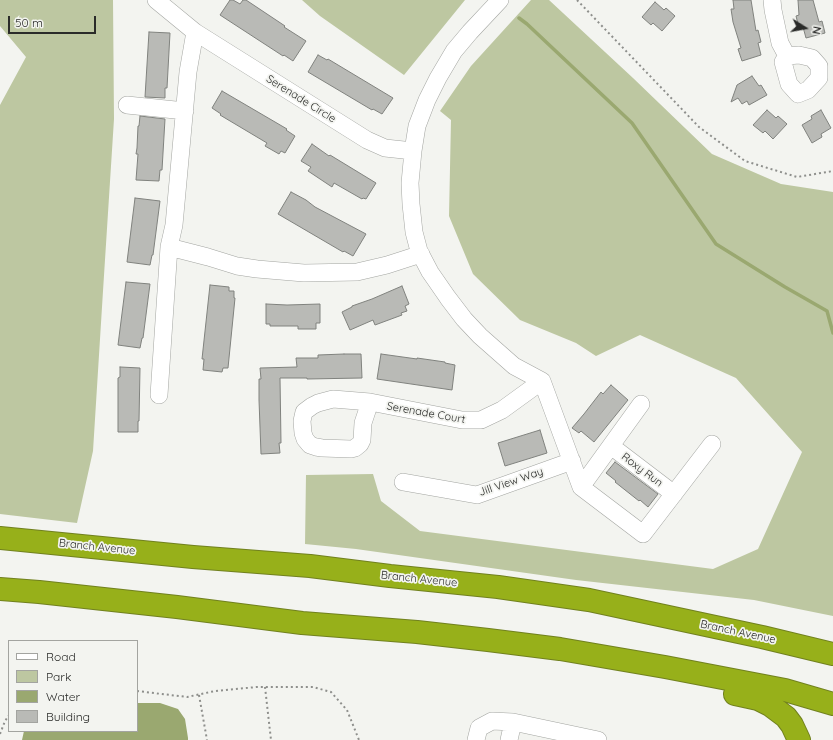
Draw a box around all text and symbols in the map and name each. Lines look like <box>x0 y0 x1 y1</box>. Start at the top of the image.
scale bar <box>10 8 98 34</box>
north arrow <box>785 8 825 48</box>
text: 50 m <box>15 15 43 30</box>
text: N <box>809 25 824 36</box>
street label: Serenade Circle <box>264 72 338 126</box>
street label: Serenade Court <box>386 400 466 426</box>
street label: Roxy Run <box>619 450 665 490</box>
street label: Jill View Way <box>477 465 545 499</box>
street label: Branch Avenue <box>58 536 136 558</box>
street label: Branch Avenue <box>380 568 458 590</box>
street label: Branch Avenue <box>699 618 777 646</box>
legend <box>8 640 138 732</box>
text: Road <box>46 649 76 664</box>
text: Park <box>46 669 71 684</box>
text: Water <box>46 689 80 704</box>
text: Building <box>46 709 90 724</box>

